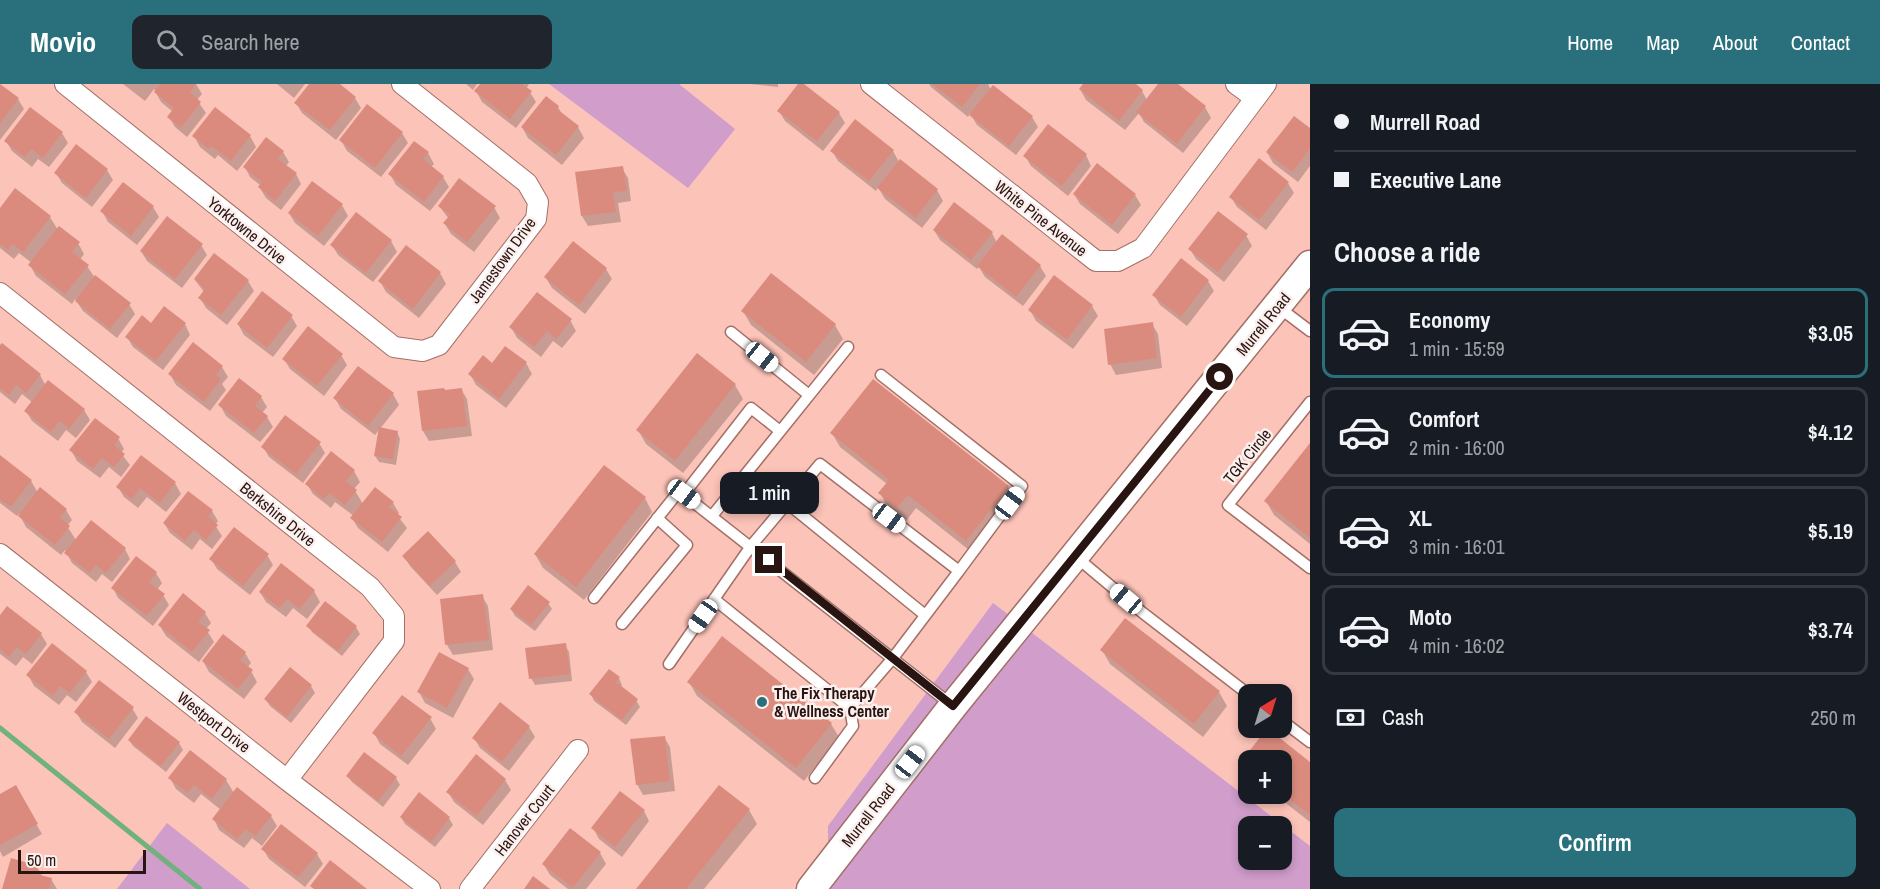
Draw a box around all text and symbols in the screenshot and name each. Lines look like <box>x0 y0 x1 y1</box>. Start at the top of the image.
search box <box>132 15 552 69</box>
text: Movio <box>30 23 96 61</box>
icon: search <box>153 26 186 59</box>
text: Search here <box>201 27 300 57</box>
text: Home <box>1567 28 1613 57</box>
text: Map <box>1646 28 1680 57</box>
text: About <box>1713 28 1758 57</box>
text: Contact <box>1791 28 1850 57</box>
text: Murrell Road <box>1370 107 1480 137</box>
text: Executive Lane <box>1370 165 1501 195</box>
street label: White Pine Avenue <box>990 175 1092 261</box>
street label: Yorktowne Drive <box>203 191 291 269</box>
street label: Jamestown Drive <box>463 213 541 307</box>
text: Choose a ride <box>1334 234 1480 270</box>
street label: Murrell Road <box>1231 288 1295 360</box>
text: Economy <box>1409 305 1490 335</box>
icon: car <box>1337 306 1391 360</box>
text: $3.05 <box>1808 318 1853 348</box>
text: 1 min · 15:59 <box>1409 335 1505 362</box>
car <box>742 339 782 375</box>
route start <box>1206 363 1233 390</box>
text: Comfort <box>1409 404 1479 434</box>
icon: car <box>1337 405 1391 459</box>
text: $4.12 <box>1808 417 1853 447</box>
street label: TGK Circle <box>1218 424 1276 488</box>
text: 2 min · 16:00 <box>1409 434 1505 461</box>
callout: 1 min <box>720 473 818 515</box>
car <box>664 476 704 512</box>
street label: Berkshire Drive <box>236 477 320 551</box>
text: 1 min <box>748 479 791 506</box>
car <box>992 483 1028 523</box>
car <box>869 500 909 536</box>
text: XL <box>1409 503 1432 533</box>
icon: car <box>1337 504 1391 558</box>
text: $5.19 <box>1808 516 1853 546</box>
text: 3 min · 16:01 <box>1409 533 1505 560</box>
route end <box>755 546 782 573</box>
car <box>1106 581 1146 617</box>
car <box>685 596 721 636</box>
text: Moto <box>1409 602 1452 632</box>
icon: car <box>1337 603 1391 657</box>
text: $3.74 <box>1808 615 1853 645</box>
text: 4 min · 16:02 <box>1409 632 1505 659</box>
place label: The Fix Therapy & Wellness Center <box>774 682 890 722</box>
north arrow <box>1238 684 1292 738</box>
map controls <box>1238 684 1292 870</box>
street label: Westport Drive <box>173 686 255 758</box>
marker: The Fix Therapy & Wellness Center <box>755 695 769 709</box>
icon: cash <box>1334 701 1367 734</box>
text: Cash <box>1382 702 1424 732</box>
text: 250 m <box>1810 704 1856 731</box>
car <box>892 742 928 782</box>
button: + <box>1238 750 1292 804</box>
street label: Hanover Court <box>489 779 559 860</box>
street label: Murrell Road <box>836 779 900 851</box>
button: Confirm <box>1334 808 1856 877</box>
button: − <box>1238 816 1292 870</box>
scale bar <box>18 847 146 874</box>
text: 50 m <box>27 849 56 871</box>

